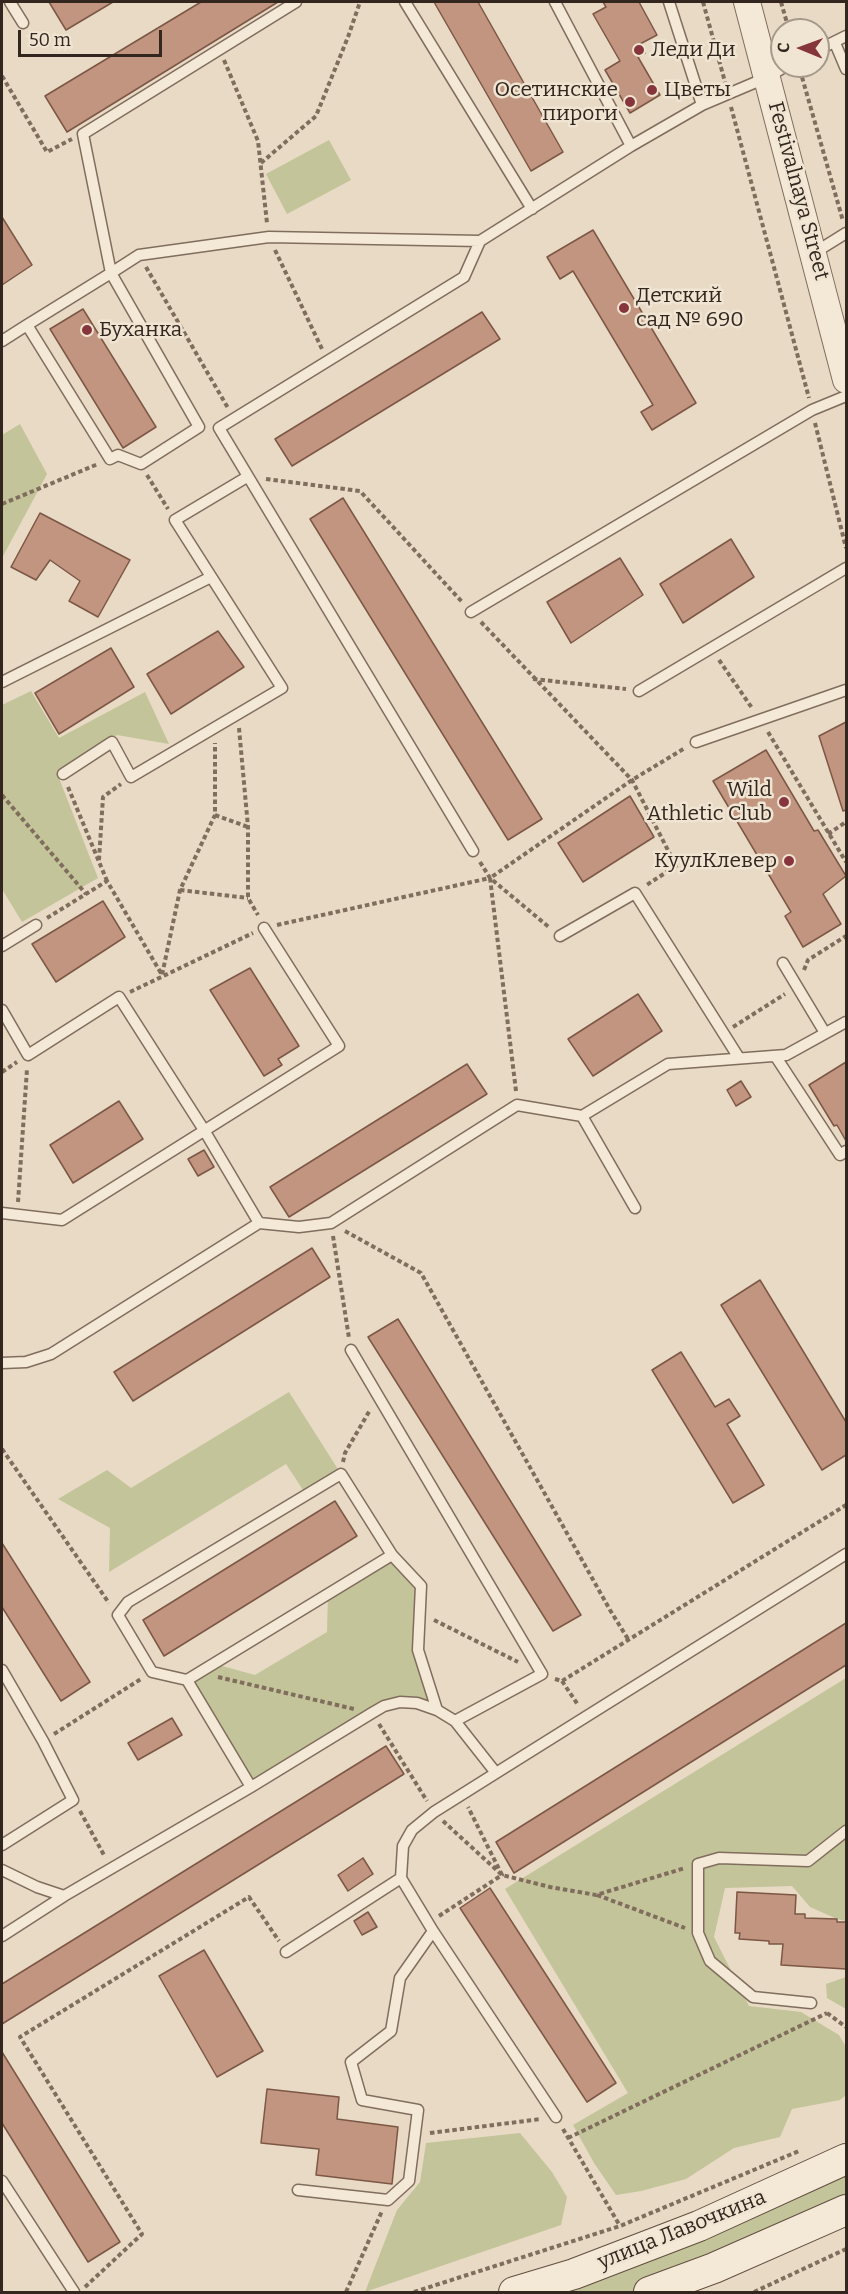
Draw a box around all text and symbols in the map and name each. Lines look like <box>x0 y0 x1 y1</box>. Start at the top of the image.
scale bar <box>21 18 165 56</box>
north arrow <box>770 18 830 78</box>
text: 50 m <box>29 29 71 51</box>
place label: Леди Ди <box>651 37 736 63</box>
text: С <box>774 42 793 53</box>
marker: Леди Ди <box>632 43 646 57</box>
place label: Осетинские пироги <box>495 77 618 127</box>
place label: Цветы <box>664 77 731 103</box>
marker: Цветы <box>645 83 659 97</box>
marker: Осетинские пироги <box>623 95 637 109</box>
street label: Festivalnaya Street <box>762 99 834 283</box>
place label: Детский сад № 690 <box>636 283 744 333</box>
marker: Детский сад № 690 <box>617 301 631 315</box>
place label: Буханка <box>99 317 182 343</box>
marker: Буханка <box>80 323 94 337</box>
place label: Wild Athletic Club <box>647 777 772 827</box>
marker: Wild Athletic Club <box>777 795 791 809</box>
place label: КуулКлевер <box>654 848 777 874</box>
marker: КуулКлевер <box>782 854 796 868</box>
street label: улица Лавочкина <box>594 2185 770 2275</box>

